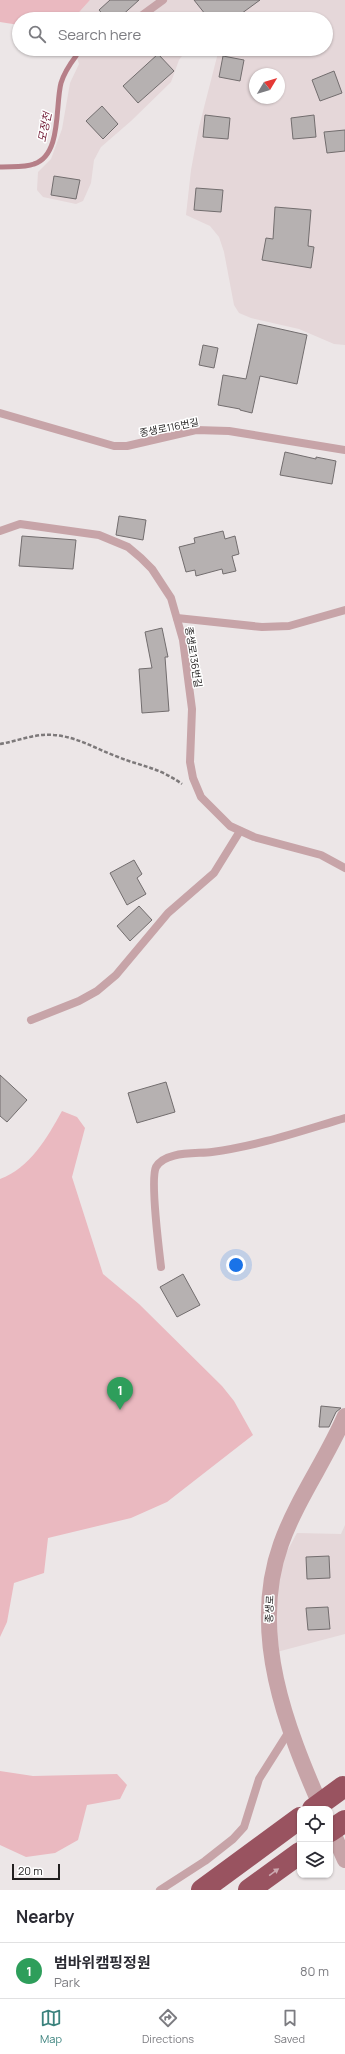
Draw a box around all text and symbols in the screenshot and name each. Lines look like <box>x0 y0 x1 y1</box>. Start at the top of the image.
search box <box>12 12 333 56</box>
icon: search <box>26 23 48 45</box>
text: Search here <box>58 24 141 45</box>
north arrow <box>249 68 285 104</box>
water label: 모정천 <box>34 109 55 143</box>
street label: 종생로116번길 <box>138 414 200 440</box>
street label: 종생로136번길 <box>182 625 206 689</box>
your location <box>226 1255 246 1275</box>
pin: 1 <box>107 1377 133 1410</box>
street label: 종생로 <box>262 1595 276 1623</box>
map controls <box>297 1806 333 1878</box>
button: locate <box>297 1806 333 1842</box>
button: layers <box>297 1842 333 1878</box>
scale bar <box>12 1862 60 1881</box>
text: 20 m <box>18 1863 43 1878</box>
one-way arrow <box>268 1868 279 1876</box>
text: Nearby <box>16 1905 74 1928</box>
text: 범바위캠핑정원 <box>54 1952 151 1973</box>
text: 1 <box>26 1962 32 1980</box>
text: 80 m <box>300 1962 329 1980</box>
text: Park <box>54 1973 80 1991</box>
tab: Map <box>40 2007 62 2046</box>
tab: Directions <box>142 2007 194 2046</box>
tab: Saved <box>274 2007 305 2046</box>

